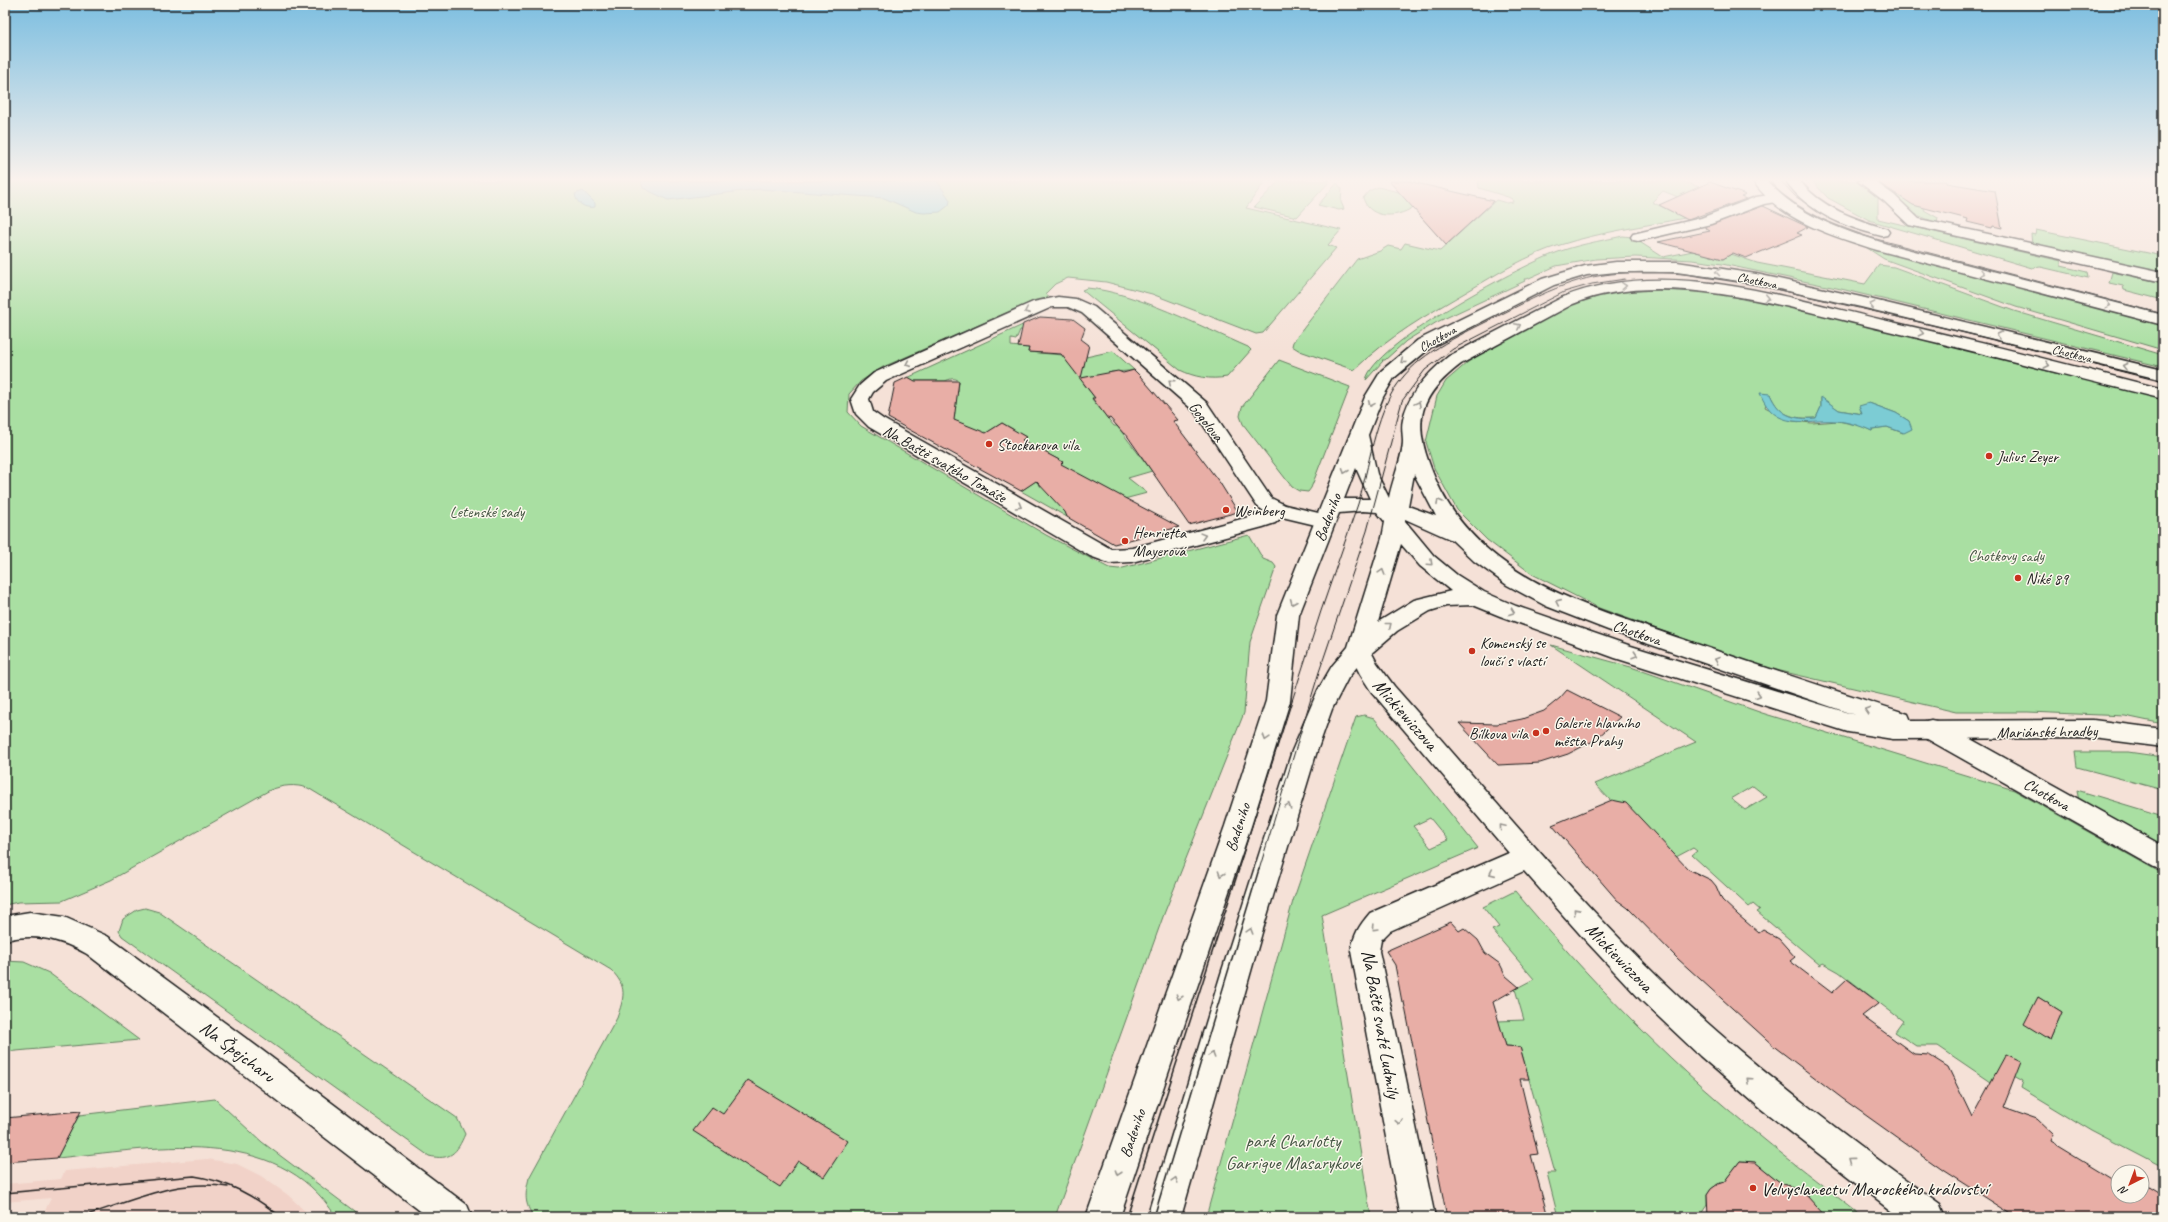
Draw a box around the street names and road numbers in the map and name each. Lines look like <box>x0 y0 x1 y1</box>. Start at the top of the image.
street label: Chotkova <box>1736 269 1780 293</box>
street label: Chotkova <box>1416 321 1460 356</box>
street label: Chotkova <box>2050 341 2095 367</box>
street label: Gogolova <box>1184 398 1229 446</box>
street label: Na Baště svatého Tomáše <box>879 420 1011 508</box>
street label: Badeniho <box>1310 489 1347 544</box>
street label: Chotkova <box>1610 615 1665 651</box>
street label: Mickiewiczova <box>1367 674 1445 757</box>
street label: Mariánské hradby <box>1996 721 2099 743</box>
street label: Chotkova <box>2020 774 2074 816</box>
street label: Badeniho <box>1221 799 1256 854</box>
street label: Mickiewiczova <box>1580 918 1660 999</box>
street label: Na Baště svaté Ludmily <box>1356 948 1406 1102</box>
street label: Na Špejcharu <box>195 1016 281 1088</box>
street label: Badeniho <box>1115 1105 1151 1160</box>

